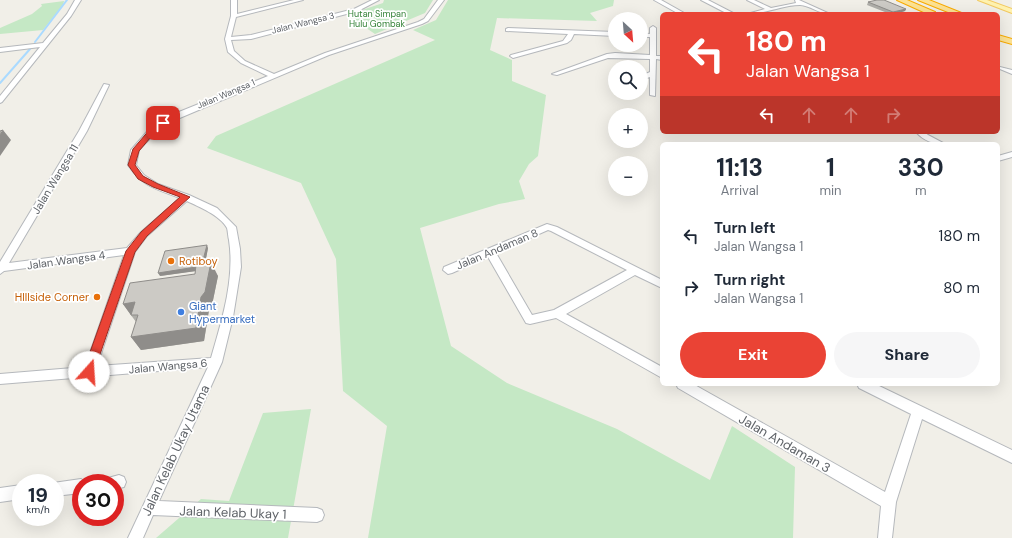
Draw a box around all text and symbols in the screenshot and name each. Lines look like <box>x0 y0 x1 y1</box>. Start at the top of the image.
park label: Hutan Simpan Hulu Gombak <box>348 8 406 30</box>
street label: Jalan Wangsa 3 <box>270 9 336 37</box>
north arrow <box>608 12 648 52</box>
map controls <box>608 12 648 196</box>
text: 180 m <box>746 23 827 60</box>
icon: left <box>680 28 732 80</box>
text: Jalan Wangsa 1 <box>746 59 870 83</box>
button: search <box>608 60 648 100</box>
street label: Jalan Wangsa 1 <box>195 76 257 112</box>
icon: left <box>756 104 778 126</box>
icon: ahead <box>798 104 820 126</box>
icon: ahead <box>840 104 862 126</box>
icon: right <box>882 104 904 126</box>
pin <box>146 106 180 140</box>
button: + <box>608 108 648 148</box>
icon: arrive <box>152 112 174 134</box>
street label: Jalan Wangsa 11 <box>29 142 81 216</box>
text: 11:13 <box>716 152 763 183</box>
text: 1 <box>826 152 835 183</box>
text: 330 <box>898 152 944 183</box>
button: − <box>608 156 648 196</box>
text: Arrival <box>721 182 759 199</box>
text: min <box>819 182 842 199</box>
text: m <box>915 182 927 199</box>
text: Turn left <box>714 218 775 238</box>
street label: Jalan Andaman 8 <box>454 225 540 273</box>
icon: left <box>680 225 702 247</box>
text: 180 m <box>939 226 980 246</box>
text: Jalan Wangsa 1 <box>714 238 803 255</box>
street label: Jalan Wangsa 4 <box>26 248 106 272</box>
place label: Rotiboy <box>179 254 218 268</box>
marker: Rotiboy <box>166 256 176 266</box>
text: Turn right <box>714 270 785 290</box>
icon: right <box>680 277 702 299</box>
text: 80 m <box>943 278 980 298</box>
place label: HIllside Corner <box>15 290 89 304</box>
text: Jalan Wangsa 1 <box>714 290 803 307</box>
marker: HIllside Corner <box>92 292 102 302</box>
place label: Giant Hypermarket <box>189 299 255 326</box>
marker: Giant Hypermarket <box>176 307 186 317</box>
button: Exit <box>680 332 826 378</box>
button: Share <box>834 332 980 378</box>
position arrow <box>68 351 110 393</box>
street label: Jalan Wangsa 6 <box>128 356 208 376</box>
street label: Jalan Kelab Ukay Utama <box>138 382 213 518</box>
street label: Jalan Andaman 3 <box>736 410 834 477</box>
speed limit sign: 30 <box>72 474 124 526</box>
text: 19 <box>28 482 48 508</box>
street label: Jalan Kelab Ukay 1 <box>179 502 287 523</box>
text: km/h <box>26 503 50 516</box>

